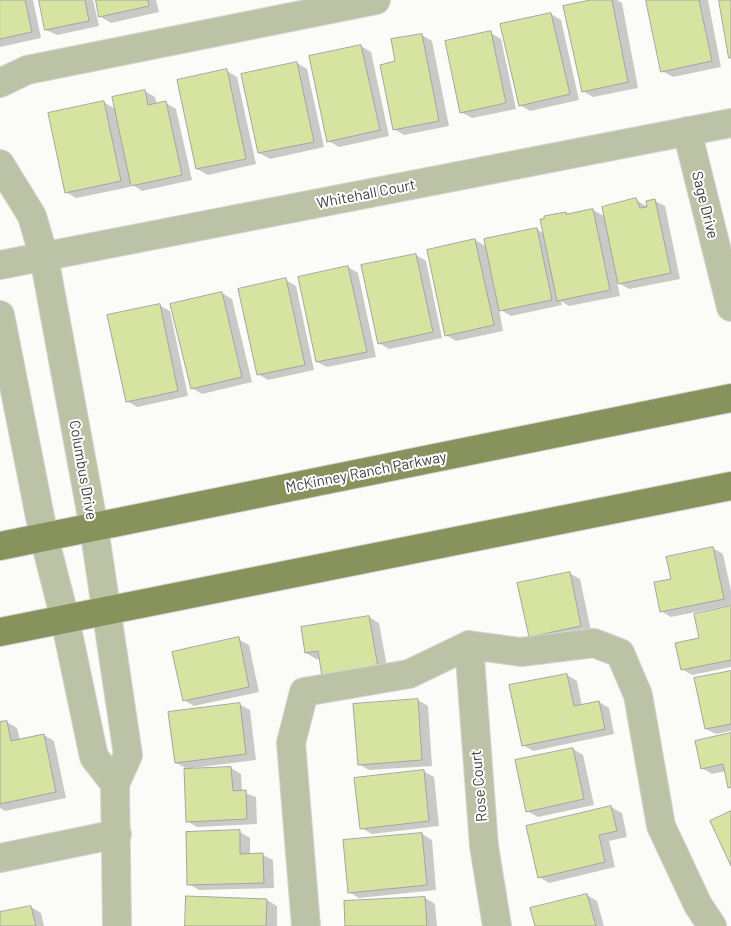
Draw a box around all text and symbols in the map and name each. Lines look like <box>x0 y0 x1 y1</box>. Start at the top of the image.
street label: Sage Drive <box>688 169 722 241</box>
street label: Whitehall Court <box>315 176 417 212</box>
street label: Columbus Drive <box>65 419 101 521</box>
street label: McKinney Ranch Parkway <box>284 448 448 496</box>
street label: Rose Court <box>467 749 491 823</box>

